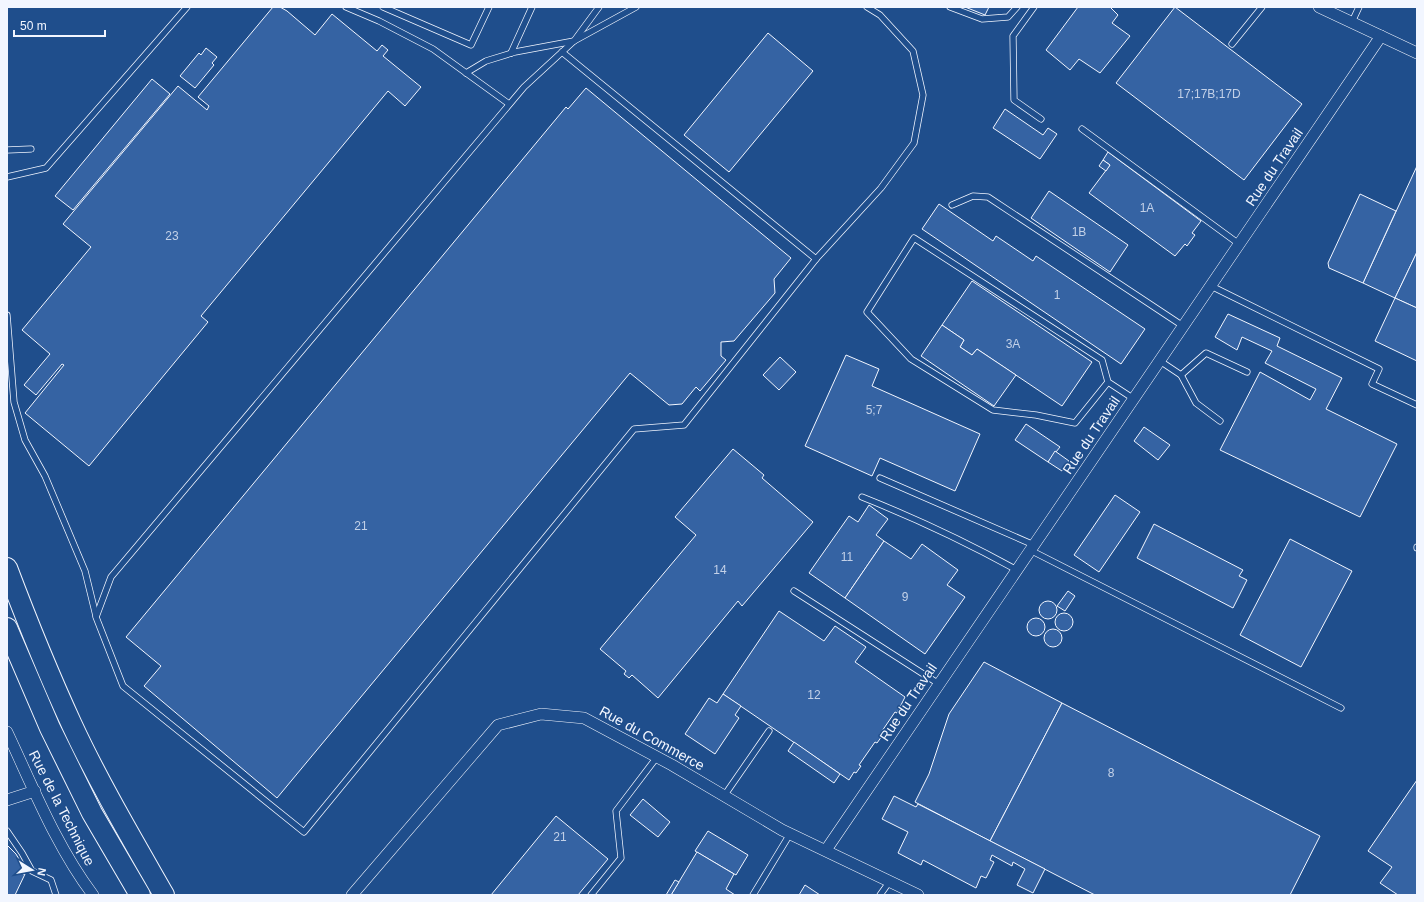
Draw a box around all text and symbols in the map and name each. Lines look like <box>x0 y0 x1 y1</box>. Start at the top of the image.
scale bar <box>14 12 105 38</box>
text: 50 m <box>20 19 47 33</box>
house number: 17;17B;17D <box>1177 87 1241 101</box>
street label: Rue du Travail <box>1242 125 1306 209</box>
house number: 1A <box>1140 201 1154 215</box>
house number: 1B <box>1072 225 1086 239</box>
house number: 23 <box>165 229 179 243</box>
house number: 1 <box>1054 288 1061 302</box>
house number: 3A <box>1006 337 1020 351</box>
street label: Rue du Travail <box>1059 393 1123 477</box>
house number: 5;7 <box>866 403 883 417</box>
house number: 21 <box>354 519 368 533</box>
house number: 11 <box>841 550 854 564</box>
house number: 14 <box>713 563 727 577</box>
house number: 9 <box>902 590 909 604</box>
street label: Rue du Travail <box>876 660 940 744</box>
house number: 12 <box>807 688 821 702</box>
street label: Rue du Commerce <box>597 703 707 774</box>
street label: Rue de la Technique <box>26 748 98 869</box>
house number: 8 <box>1108 766 1115 780</box>
house number: 21 <box>553 830 567 844</box>
north arrow <box>12 850 52 890</box>
text: N <box>35 867 48 877</box>

